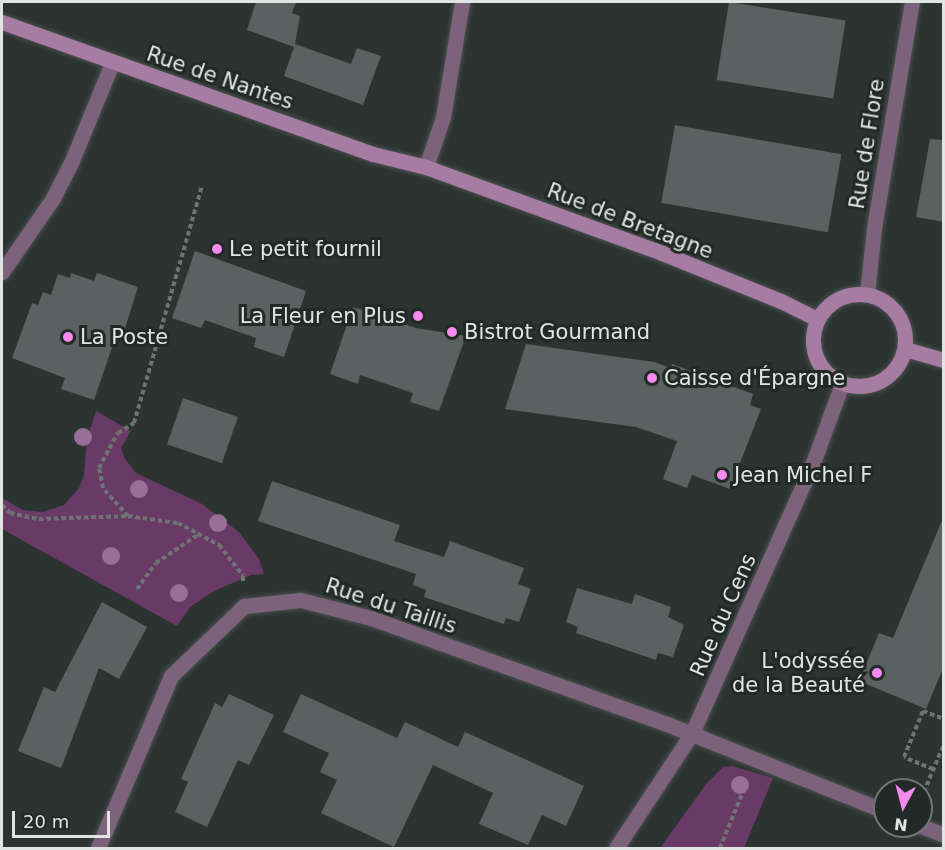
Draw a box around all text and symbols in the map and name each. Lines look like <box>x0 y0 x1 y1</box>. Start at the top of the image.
street label: Rue de Nantes <box>143 41 297 115</box>
street label: Rue de Flore <box>844 77 890 211</box>
street label: Rue de Bretagne <box>543 178 717 264</box>
place label: Le petit fournil <box>229 236 382 262</box>
marker: Le petit fournil <box>210 242 224 256</box>
place label: La Fleur en Plus <box>240 303 406 329</box>
marker: La Fleur en Plus <box>411 309 425 323</box>
place label: Bistrot Gourmand <box>464 319 650 345</box>
place label: La Poste <box>80 324 168 350</box>
marker: Bistrot Gourmand <box>445 325 459 339</box>
marker: La Poste <box>61 330 75 344</box>
place label: Caisse d'Épargne <box>664 365 845 391</box>
marker: Caisse d'Épargne <box>645 371 659 385</box>
place label: Jean Michel F <box>734 462 872 488</box>
marker: Jean Michel F <box>715 468 729 482</box>
street label: Rue du Cens <box>685 550 761 680</box>
street label: Rue du Taillis <box>322 573 460 639</box>
place label: L'odyssée de la Beauté <box>732 648 865 698</box>
marker: L'odyssée de la Beauté <box>870 666 884 680</box>
north arrow <box>873 778 933 838</box>
scale bar <box>15 799 112 837</box>
text: 20 m <box>23 811 69 832</box>
text: N <box>893 814 909 835</box>

